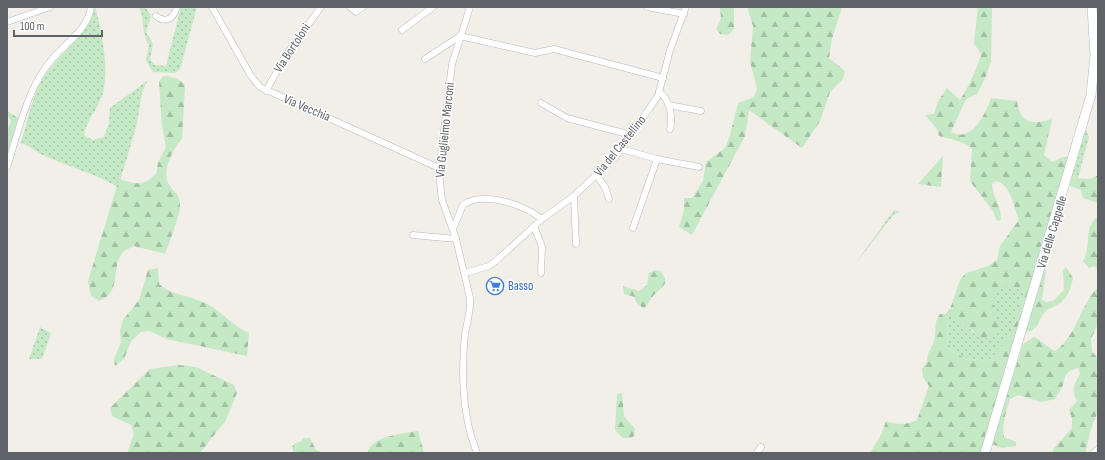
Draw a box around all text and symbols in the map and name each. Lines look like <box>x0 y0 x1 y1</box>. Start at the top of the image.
scale bar <box>14 12 102 38</box>
text: 100 m <box>20 19 45 34</box>
street label: Via Bortoloni <box>270 20 314 76</box>
street label: Via Guglielmo Marconi <box>432 82 458 178</box>
street label: Via Vecchia <box>281 91 333 125</box>
street label: Via del Castellino <box>591 112 649 180</box>
street label: Via delle Cappelle <box>1033 194 1071 270</box>
supermarket icon: Basso <box>485 276 505 296</box>
place label: Basso <box>508 278 533 294</box>

